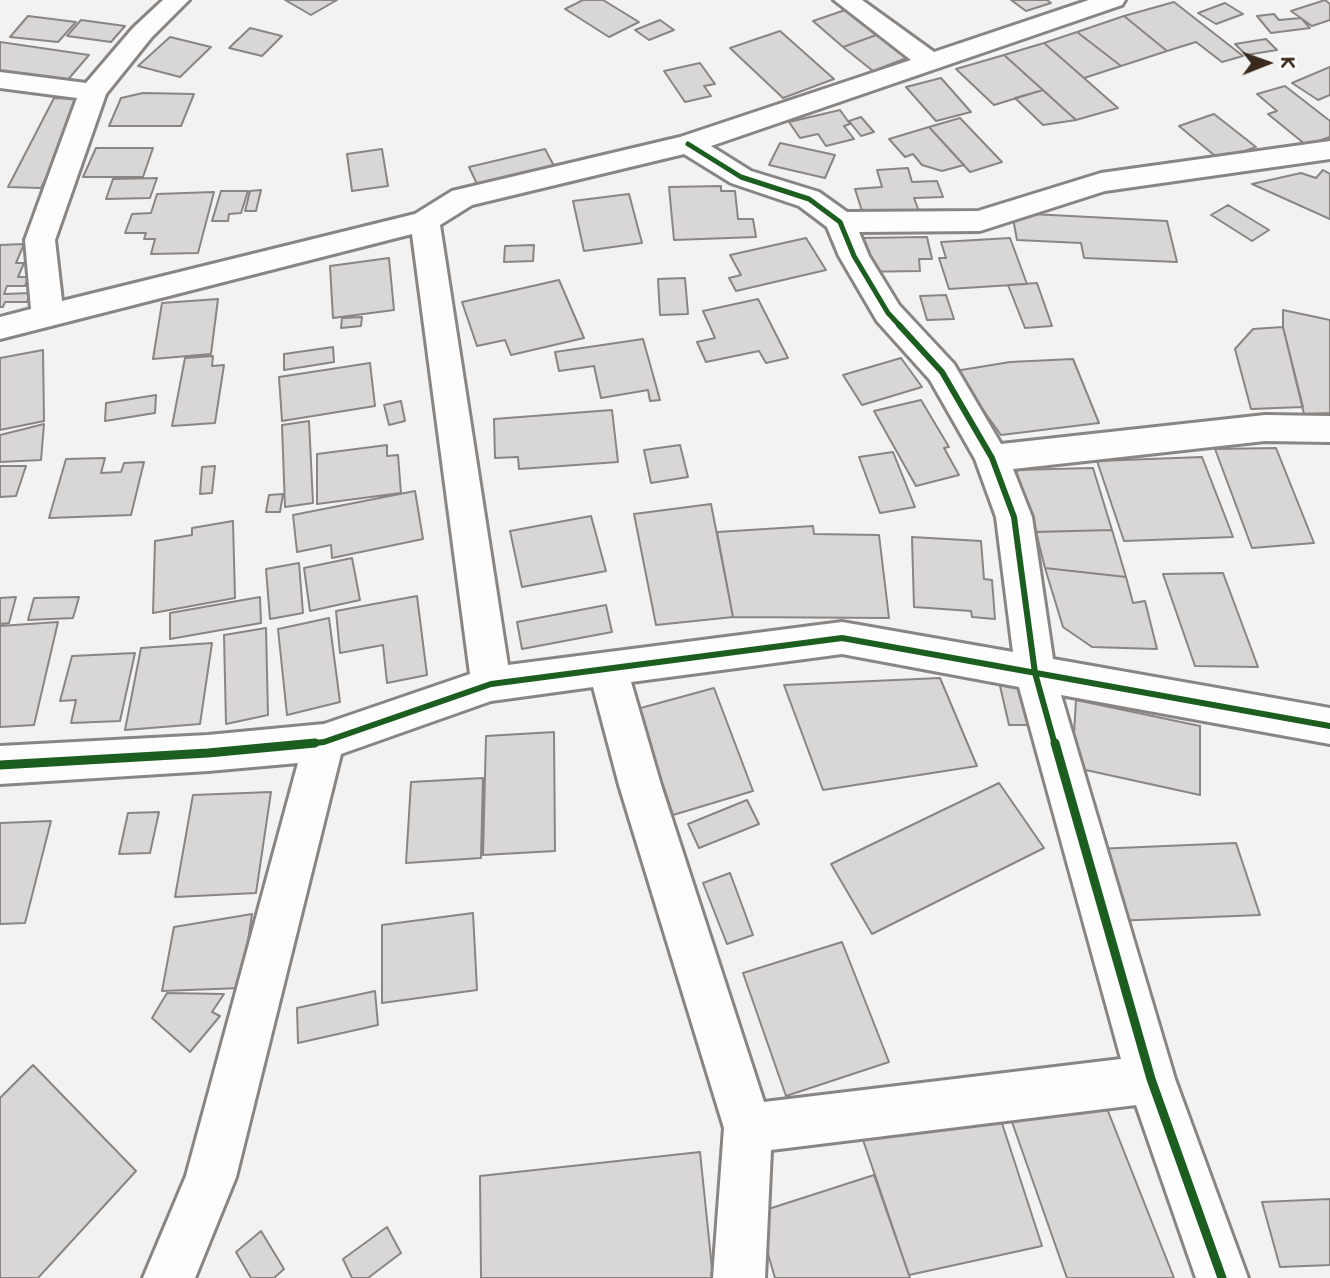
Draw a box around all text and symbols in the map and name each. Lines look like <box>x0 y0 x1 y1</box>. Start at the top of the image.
north arrow <box>1232 28 1302 98</box>
text: K <box>1276 56 1301 69</box>

